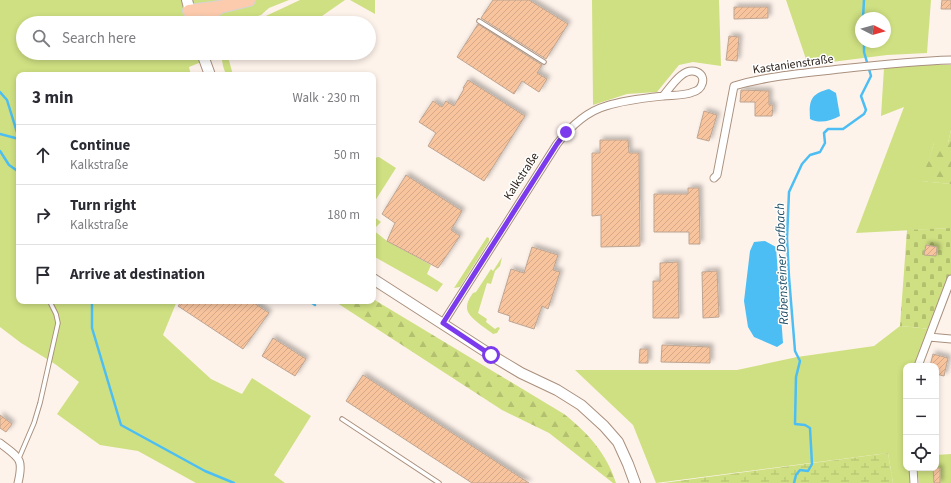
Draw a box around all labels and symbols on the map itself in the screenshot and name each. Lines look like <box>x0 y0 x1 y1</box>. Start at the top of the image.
north arrow <box>855 12 891 48</box>
street label: Kastanienstraße <box>752 50 835 79</box>
route end <box>557 123 575 141</box>
street label: Kalkstraße <box>500 149 543 203</box>
water label: Rabensteiner Dorfbach <box>771 203 793 325</box>
route start <box>482 346 500 364</box>

